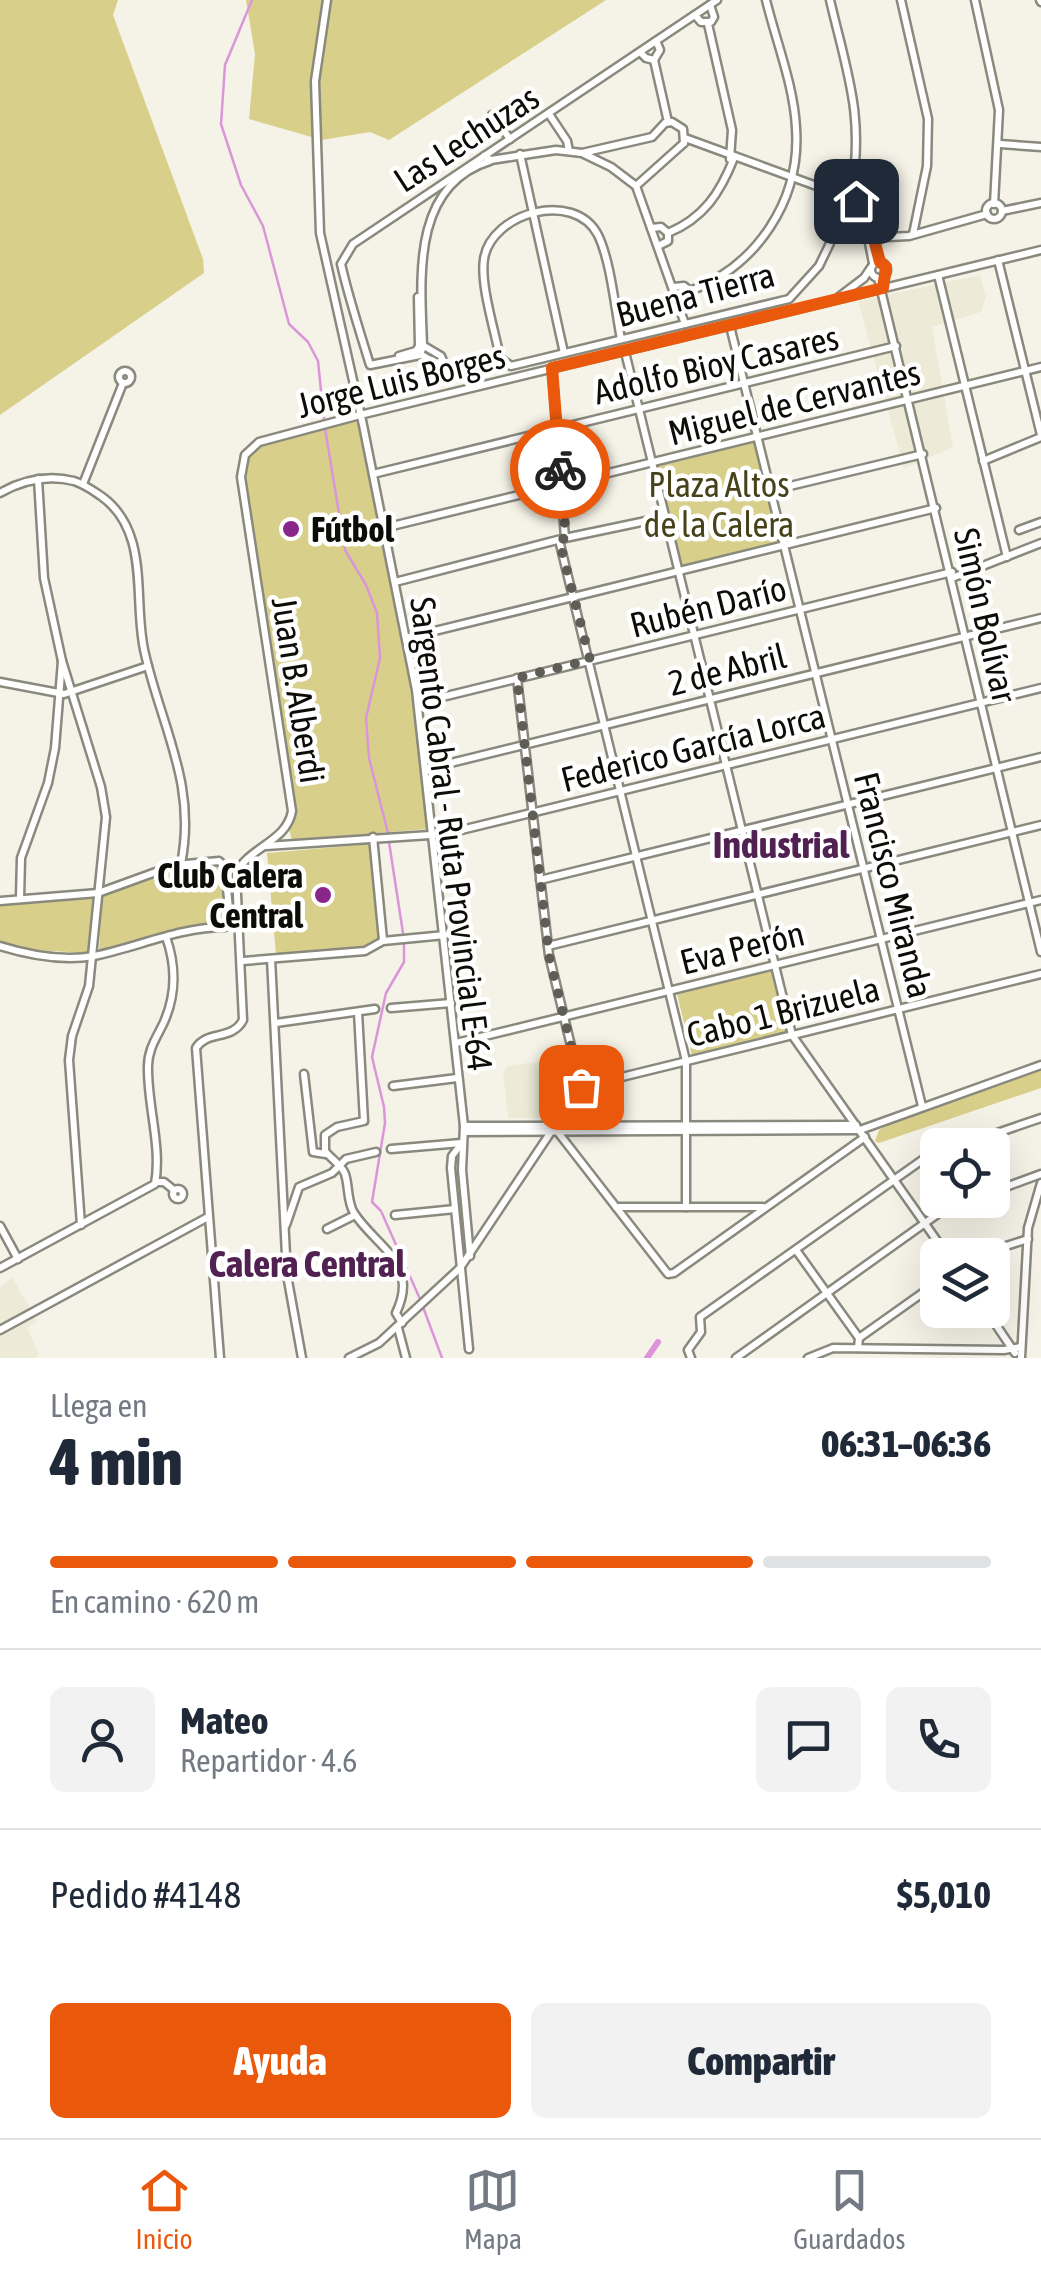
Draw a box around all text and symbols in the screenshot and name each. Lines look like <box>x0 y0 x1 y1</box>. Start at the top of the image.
street label: Las Lechuzas <box>386 76 546 200</box>
pin <box>814 159 899 244</box>
icon: home <box>829 174 884 229</box>
street label: Buena Tierra <box>611 254 779 334</box>
street label: Adolfo Bioy Casares <box>590 316 842 412</box>
street label: Jorge Luis Borges <box>293 335 509 425</box>
street label: Miguel de Cervantes <box>664 351 924 453</box>
courier <box>510 419 610 519</box>
icon: bike <box>533 442 588 497</box>
park label: Plaza Altos de la Calera <box>644 464 794 544</box>
place label: Fútbol <box>311 509 395 549</box>
marker: Fútbol <box>280 518 302 540</box>
street label: Simón Bolívar <box>947 524 1026 706</box>
street label: Rubén Darío <box>626 567 790 645</box>
street label: Juan B. Alberdi <box>265 594 333 786</box>
street label: Sargento Cabral - Ruta Provincial E-64 <box>403 595 501 1073</box>
street label: 2 de Abril <box>664 635 790 703</box>
street label: Federico García Lorca <box>557 695 829 799</box>
street label: Francisco Miranda <box>847 768 941 1002</box>
district label: Industrial <box>713 823 850 866</box>
place label: Club Calera Central <box>157 855 304 935</box>
marker: Club Calera Central <box>312 884 334 906</box>
street label: Eva Perón <box>676 912 808 982</box>
street label: Cabo 1 Brizuela <box>683 968 883 1054</box>
pin <box>539 1045 624 1130</box>
icon: bag <box>554 1060 609 1115</box>
map controls <box>920 1128 1010 1328</box>
button: locate <box>920 1128 1010 1218</box>
button: layers <box>920 1238 1010 1328</box>
district label: Calera Central <box>209 1242 406 1285</box>
text: Llega en <box>50 1387 148 1424</box>
text: 06:31–06:36 <box>821 1422 991 1465</box>
text: 4 min <box>50 1424 183 1499</box>
text: En camino · 620 m <box>50 1583 259 1620</box>
button: person <box>50 1687 155 1792</box>
button: chat <box>756 1687 861 1792</box>
button: phone <box>886 1687 991 1792</box>
text: Mateo <box>180 1699 269 1742</box>
text: Repartidor · 4.6 <box>180 1742 357 1779</box>
text: Pedido #4148 <box>50 1873 241 1916</box>
text: $5,010 <box>897 1873 991 1916</box>
button: Ayuda <box>50 2003 511 2118</box>
button: Compartir <box>531 2003 991 2118</box>
tab: Inicio <box>136 2163 193 2255</box>
tab: Mapa <box>464 2163 522 2255</box>
tab: Guardados <box>793 2163 905 2255</box>

